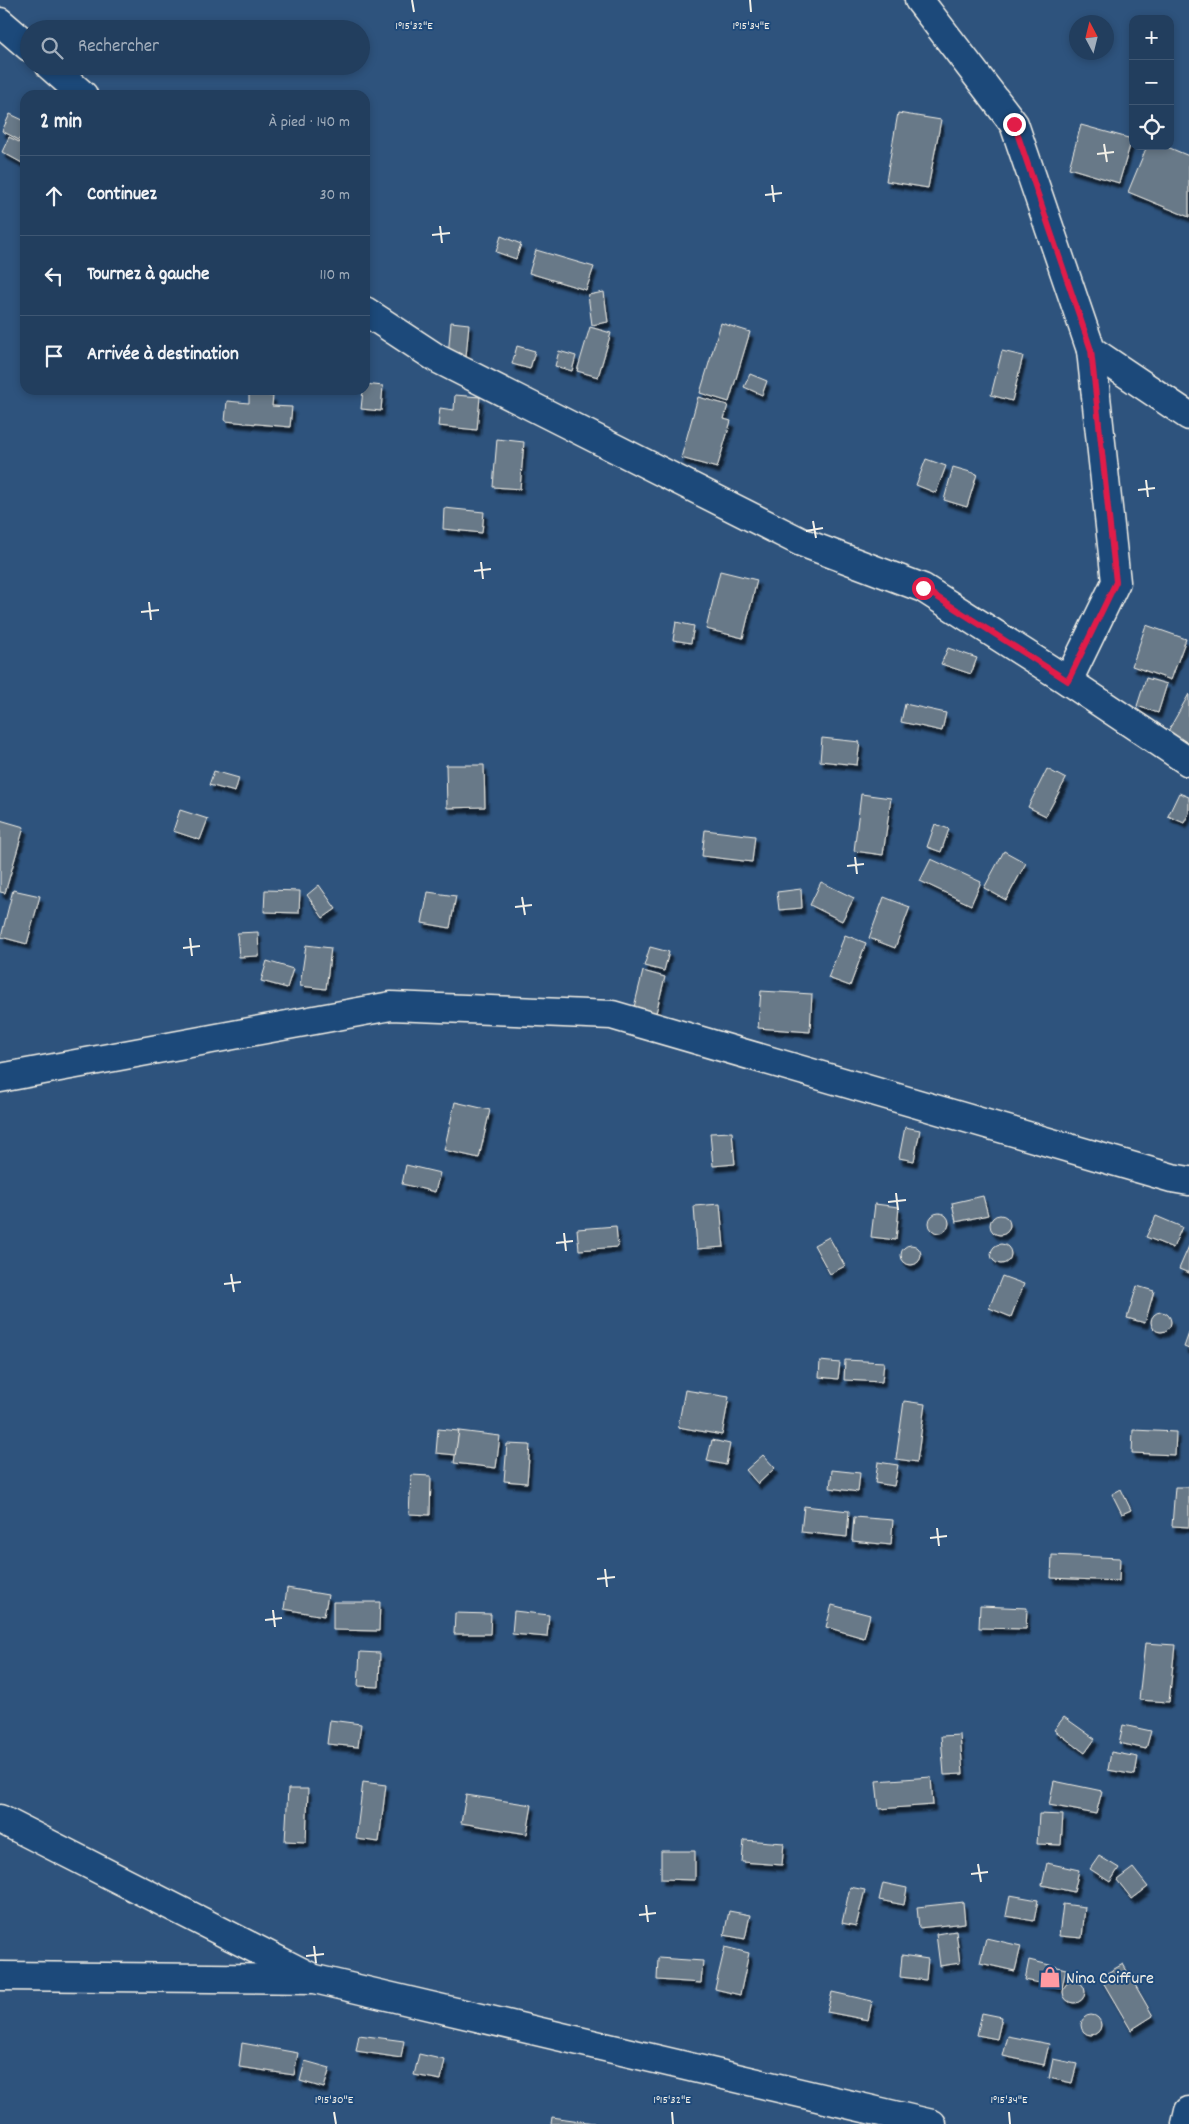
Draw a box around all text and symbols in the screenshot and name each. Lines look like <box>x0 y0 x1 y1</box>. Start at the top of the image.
north arrow <box>1069 15 1114 60</box>
map controls <box>1129 15 1174 150</box>
button: + <box>1129 15 1174 60</box>
text: 1°15'32"E <box>395 18 433 35</box>
text: 1°15'34"E <box>732 18 770 35</box>
search box <box>20 20 370 75</box>
icon: search <box>38 34 66 62</box>
text: Rechercher <box>78 34 159 61</box>
button: − <box>1129 60 1174 105</box>
button: locate <box>1129 105 1174 150</box>
text: 2 min <box>40 108 82 138</box>
text: À pied · 140 m <box>269 111 350 134</box>
route end <box>1003 113 1026 136</box>
icon: ahead <box>40 182 68 210</box>
text: Continuez <box>87 182 157 209</box>
text: 30 m <box>320 184 350 207</box>
icon: left <box>40 262 68 290</box>
text: Tournez à gauche <box>87 262 209 289</box>
text: 110 m <box>320 264 350 287</box>
icon: arrive <box>40 342 68 370</box>
text: Arrivée à destination <box>87 342 239 369</box>
route start <box>912 577 935 600</box>
shop icon: Nina Coiffure <box>1037 1964 1063 1990</box>
place label: Nina Coiffure <box>1066 1967 1154 1992</box>
text: 1°15'30"E <box>315 2092 354 2109</box>
text: 1°15'32"E <box>653 2092 691 2109</box>
text: 1°15'34"E <box>990 2092 1028 2109</box>

